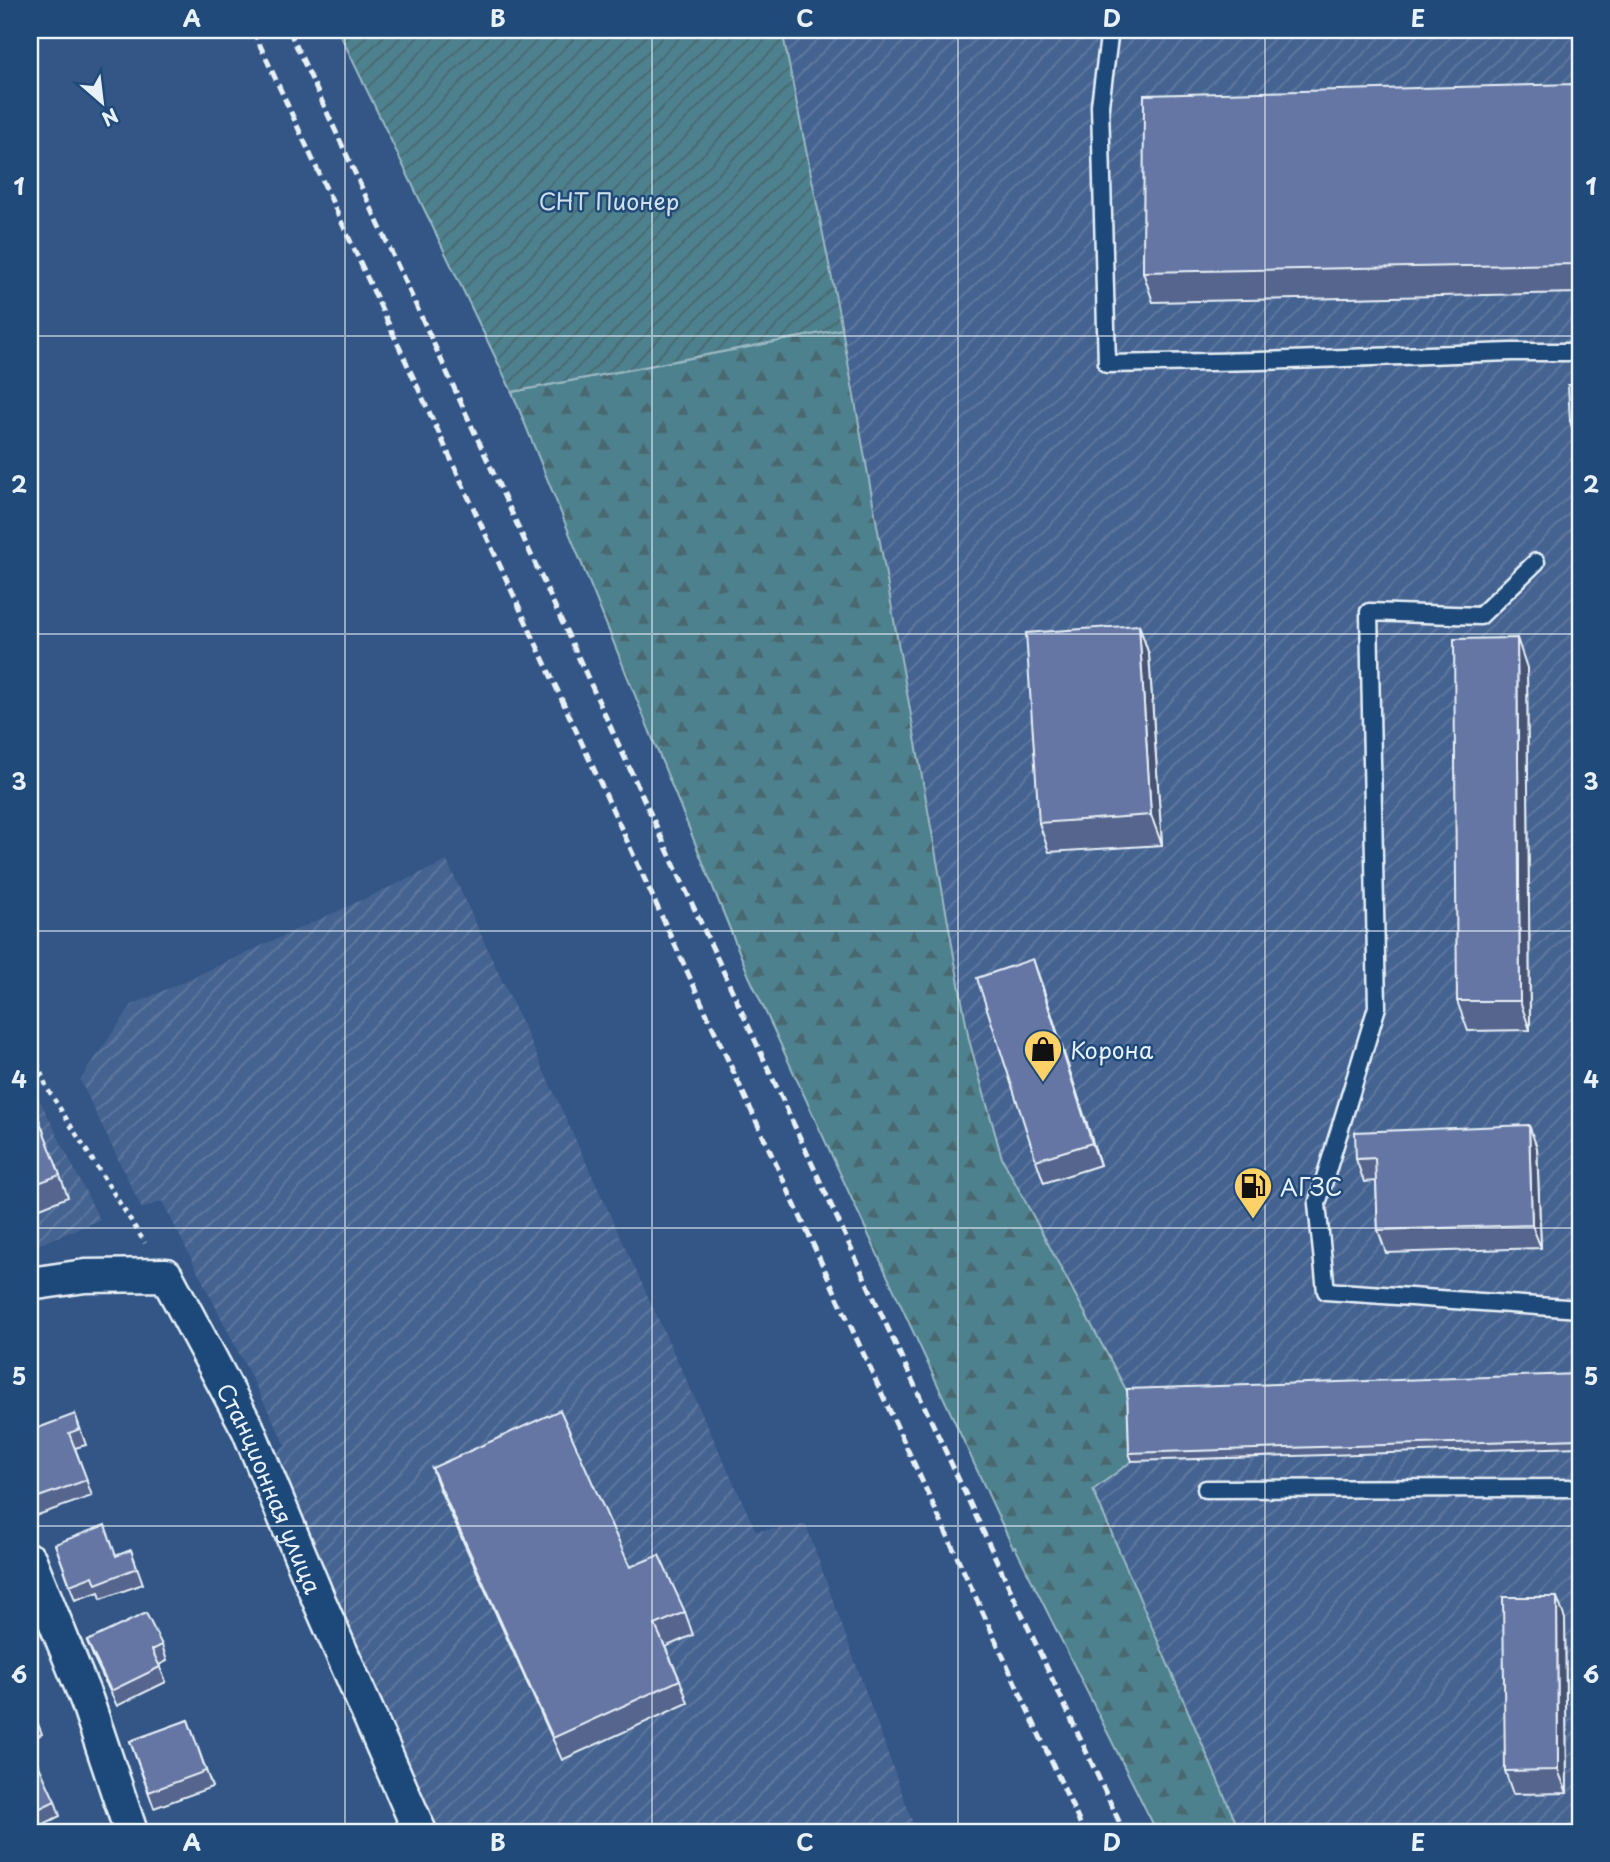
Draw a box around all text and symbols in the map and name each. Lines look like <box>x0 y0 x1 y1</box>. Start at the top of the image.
text: A <box>183 0 201 35</box>
text: B <box>490 0 506 35</box>
text: C <box>796 0 814 35</box>
text: D <box>1103 0 1121 35</box>
text: E <box>1411 0 1425 35</box>
north arrow <box>66 66 136 136</box>
text: N <box>97 102 124 134</box>
text: 1 <box>14 168 25 203</box>
text: 1 <box>1586 168 1597 203</box>
park label: СНТ Пионер <box>539 183 679 218</box>
text: 2 <box>11 466 27 501</box>
text: 2 <box>1583 466 1599 501</box>
text: 3 <box>11 763 27 798</box>
text: 3 <box>1583 763 1599 798</box>
shop icon: Корона <box>1022 1028 1064 1083</box>
place label: Корона <box>1070 1032 1154 1067</box>
text: 4 <box>11 1061 27 1096</box>
text: 4 <box>1583 1061 1599 1096</box>
fuel station icon: АГЗС <box>1232 1165 1274 1220</box>
place label: АГЗС <box>1280 1169 1343 1204</box>
text: 5 <box>12 1358 26 1393</box>
text: 5 <box>1584 1358 1598 1393</box>
street label: Станционная улица <box>209 1376 332 1599</box>
text: 6 <box>11 1656 27 1691</box>
text: 6 <box>1583 1656 1599 1691</box>
text: A <box>183 1824 201 1859</box>
text: B <box>490 1824 506 1859</box>
text: C <box>796 1824 814 1859</box>
text: D <box>1103 1824 1121 1859</box>
text: E <box>1411 1824 1425 1859</box>

